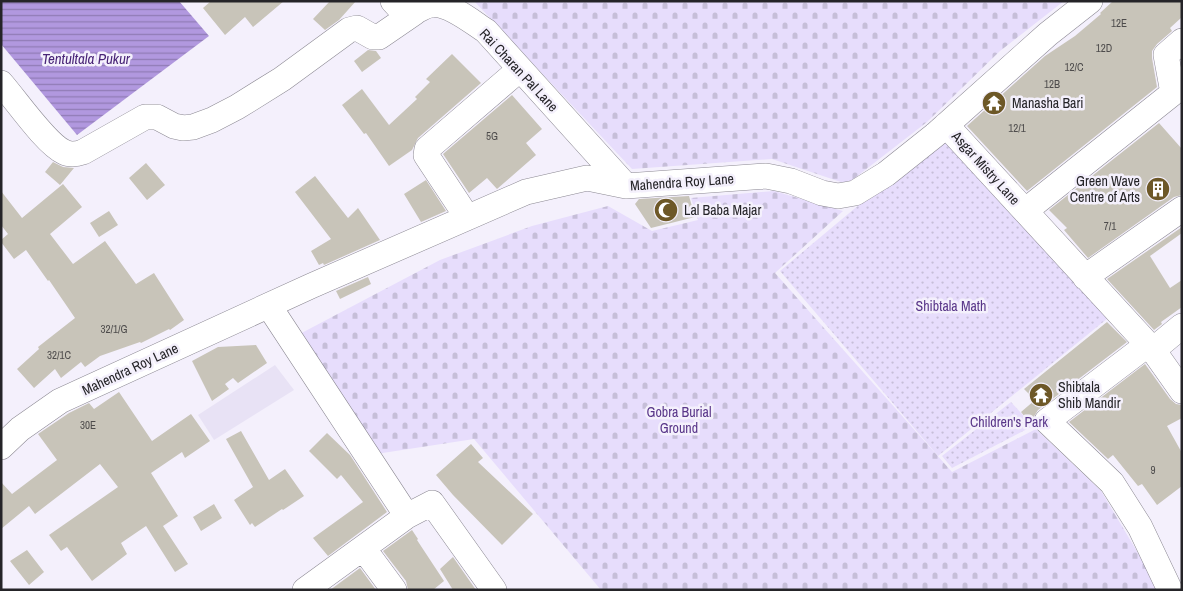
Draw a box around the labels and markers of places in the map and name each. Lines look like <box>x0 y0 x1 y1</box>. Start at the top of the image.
temple icon: Manasha Bari <box>981 90 1007 116</box>
place label: Manasha Bari <box>1012 94 1083 112</box>
place label: Green Wave Centre of Arts <box>1070 172 1140 206</box>
building icon: Green Wave Centre of Arts <box>1145 176 1171 202</box>
mosque icon: Lal Baba Majar <box>653 197 679 223</box>
place label: Lal Baba Majar <box>684 201 761 219</box>
place label: Shibtala Shib Mandir <box>1058 378 1121 412</box>
temple icon: Shibtala Shib Mandir <box>1028 382 1054 408</box>

